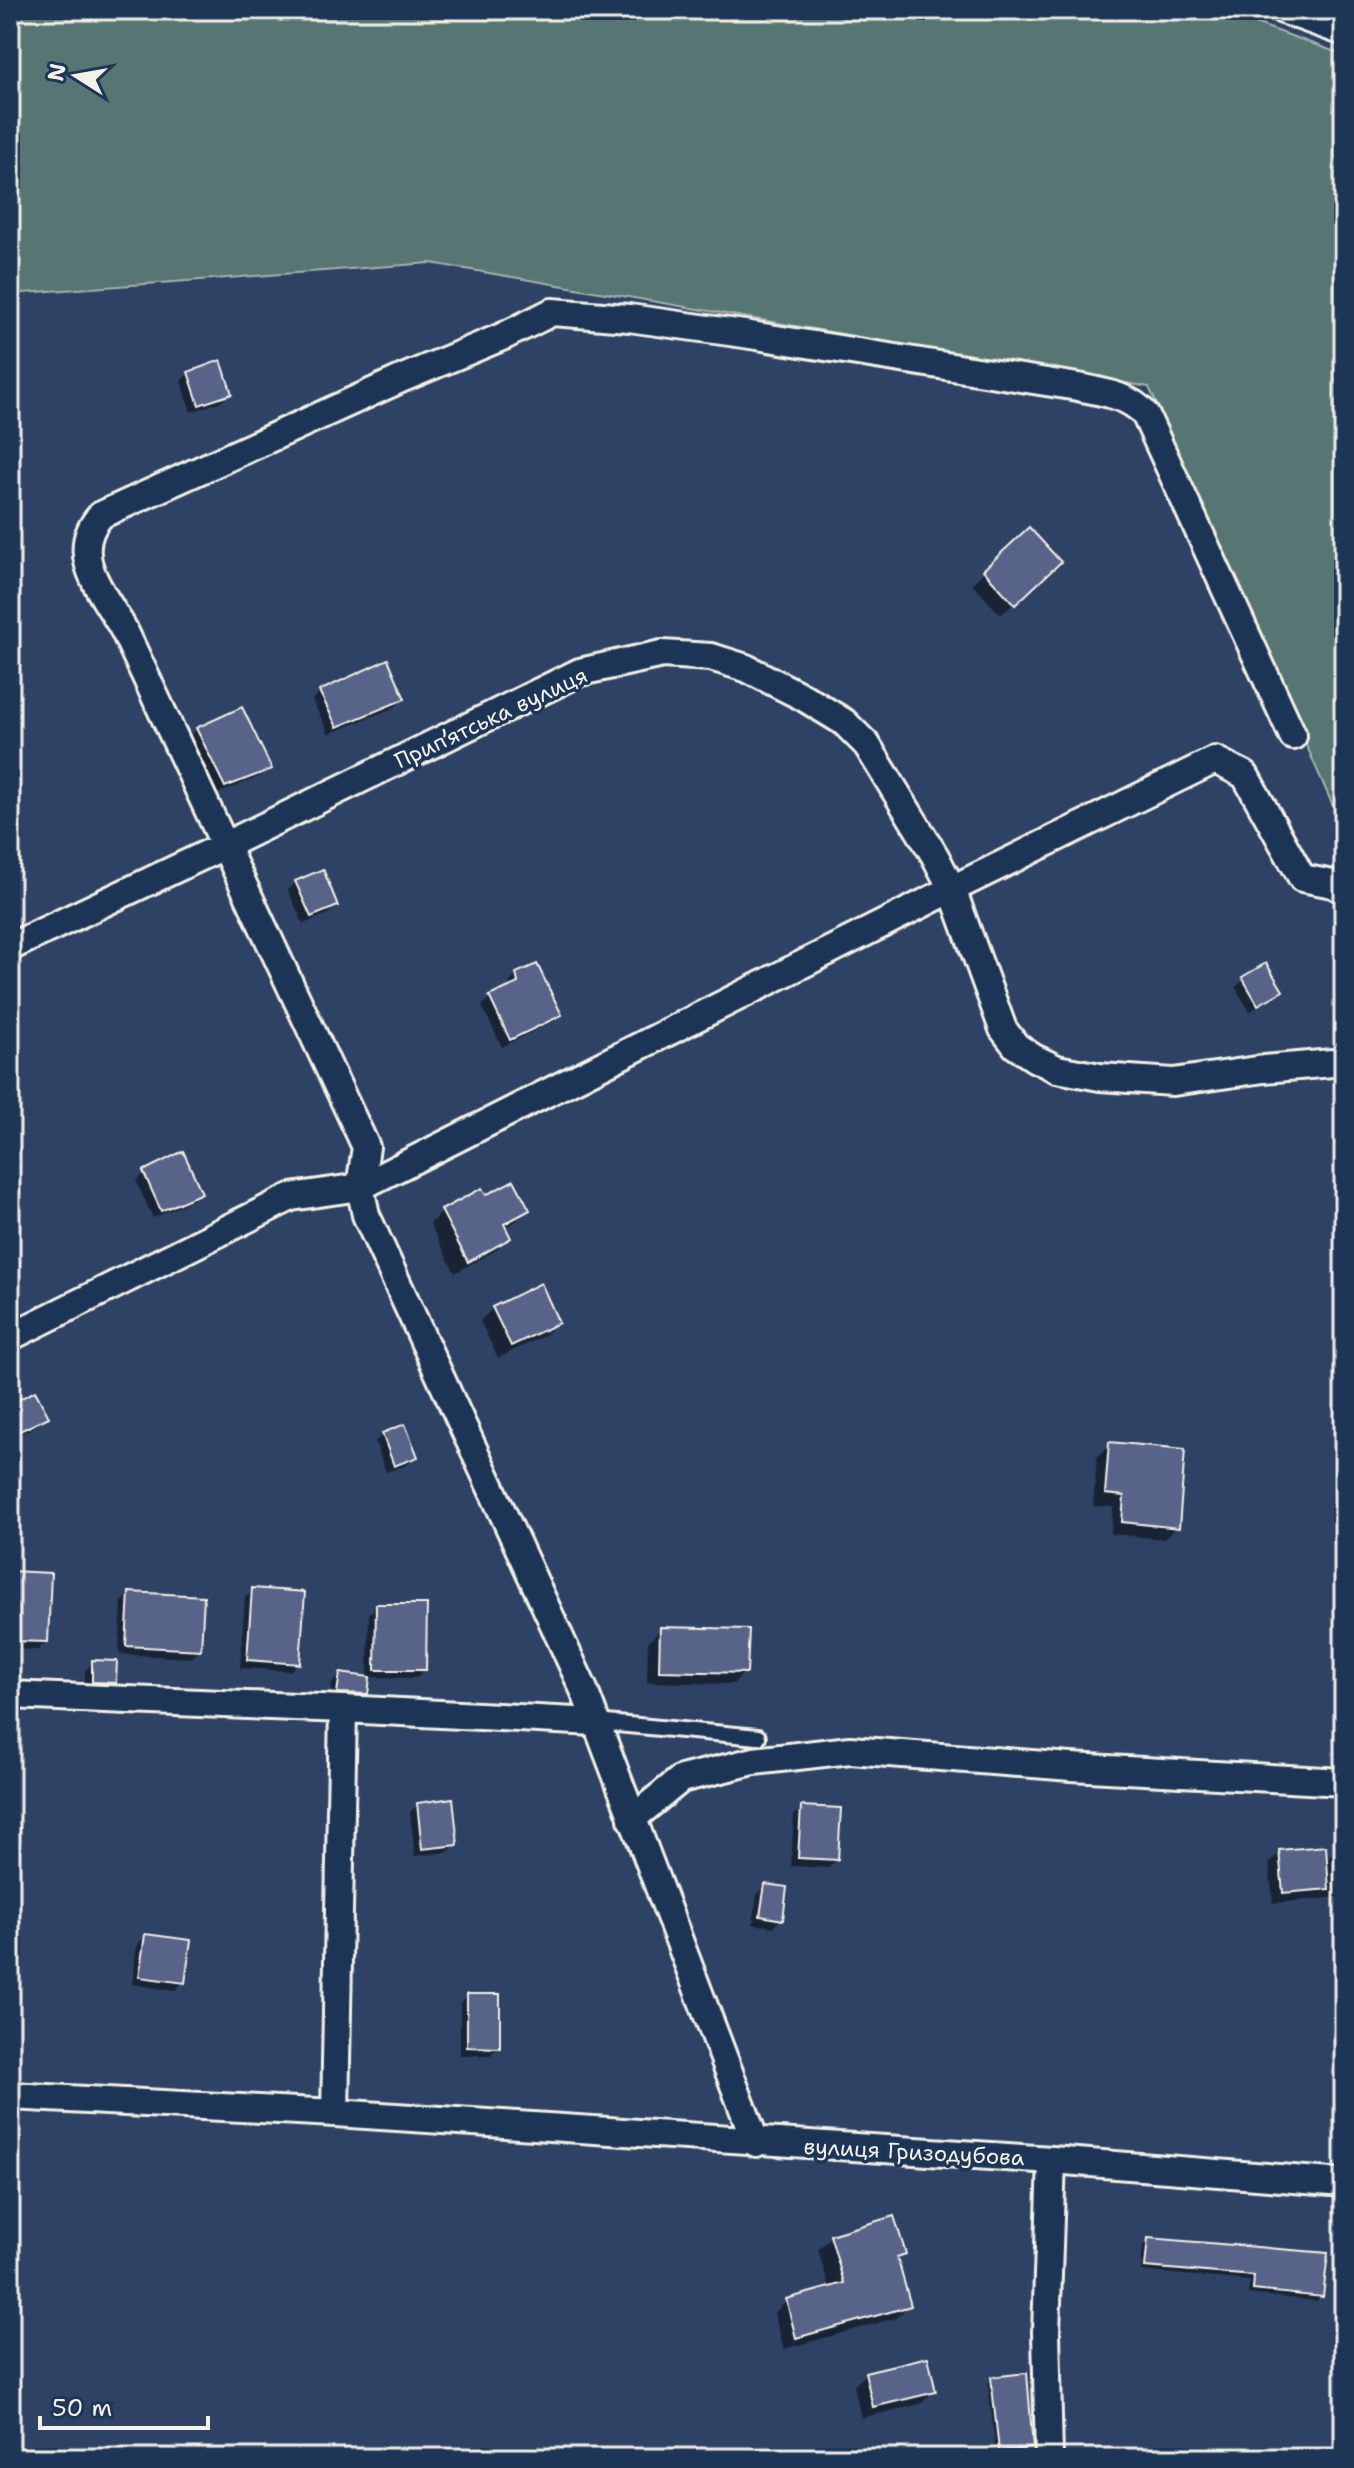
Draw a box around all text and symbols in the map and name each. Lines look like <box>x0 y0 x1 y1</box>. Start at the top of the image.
north arrow <box>36 36 116 116</box>
text: N <box>41 61 73 84</box>
street label: Прип’ятська вулиця <box>390 661 592 775</box>
street label: вулиця Гризодубова <box>803 2132 1026 2172</box>
scale bar <box>40 2380 208 2430</box>
text: 50 m <box>52 2392 112 2424</box>

